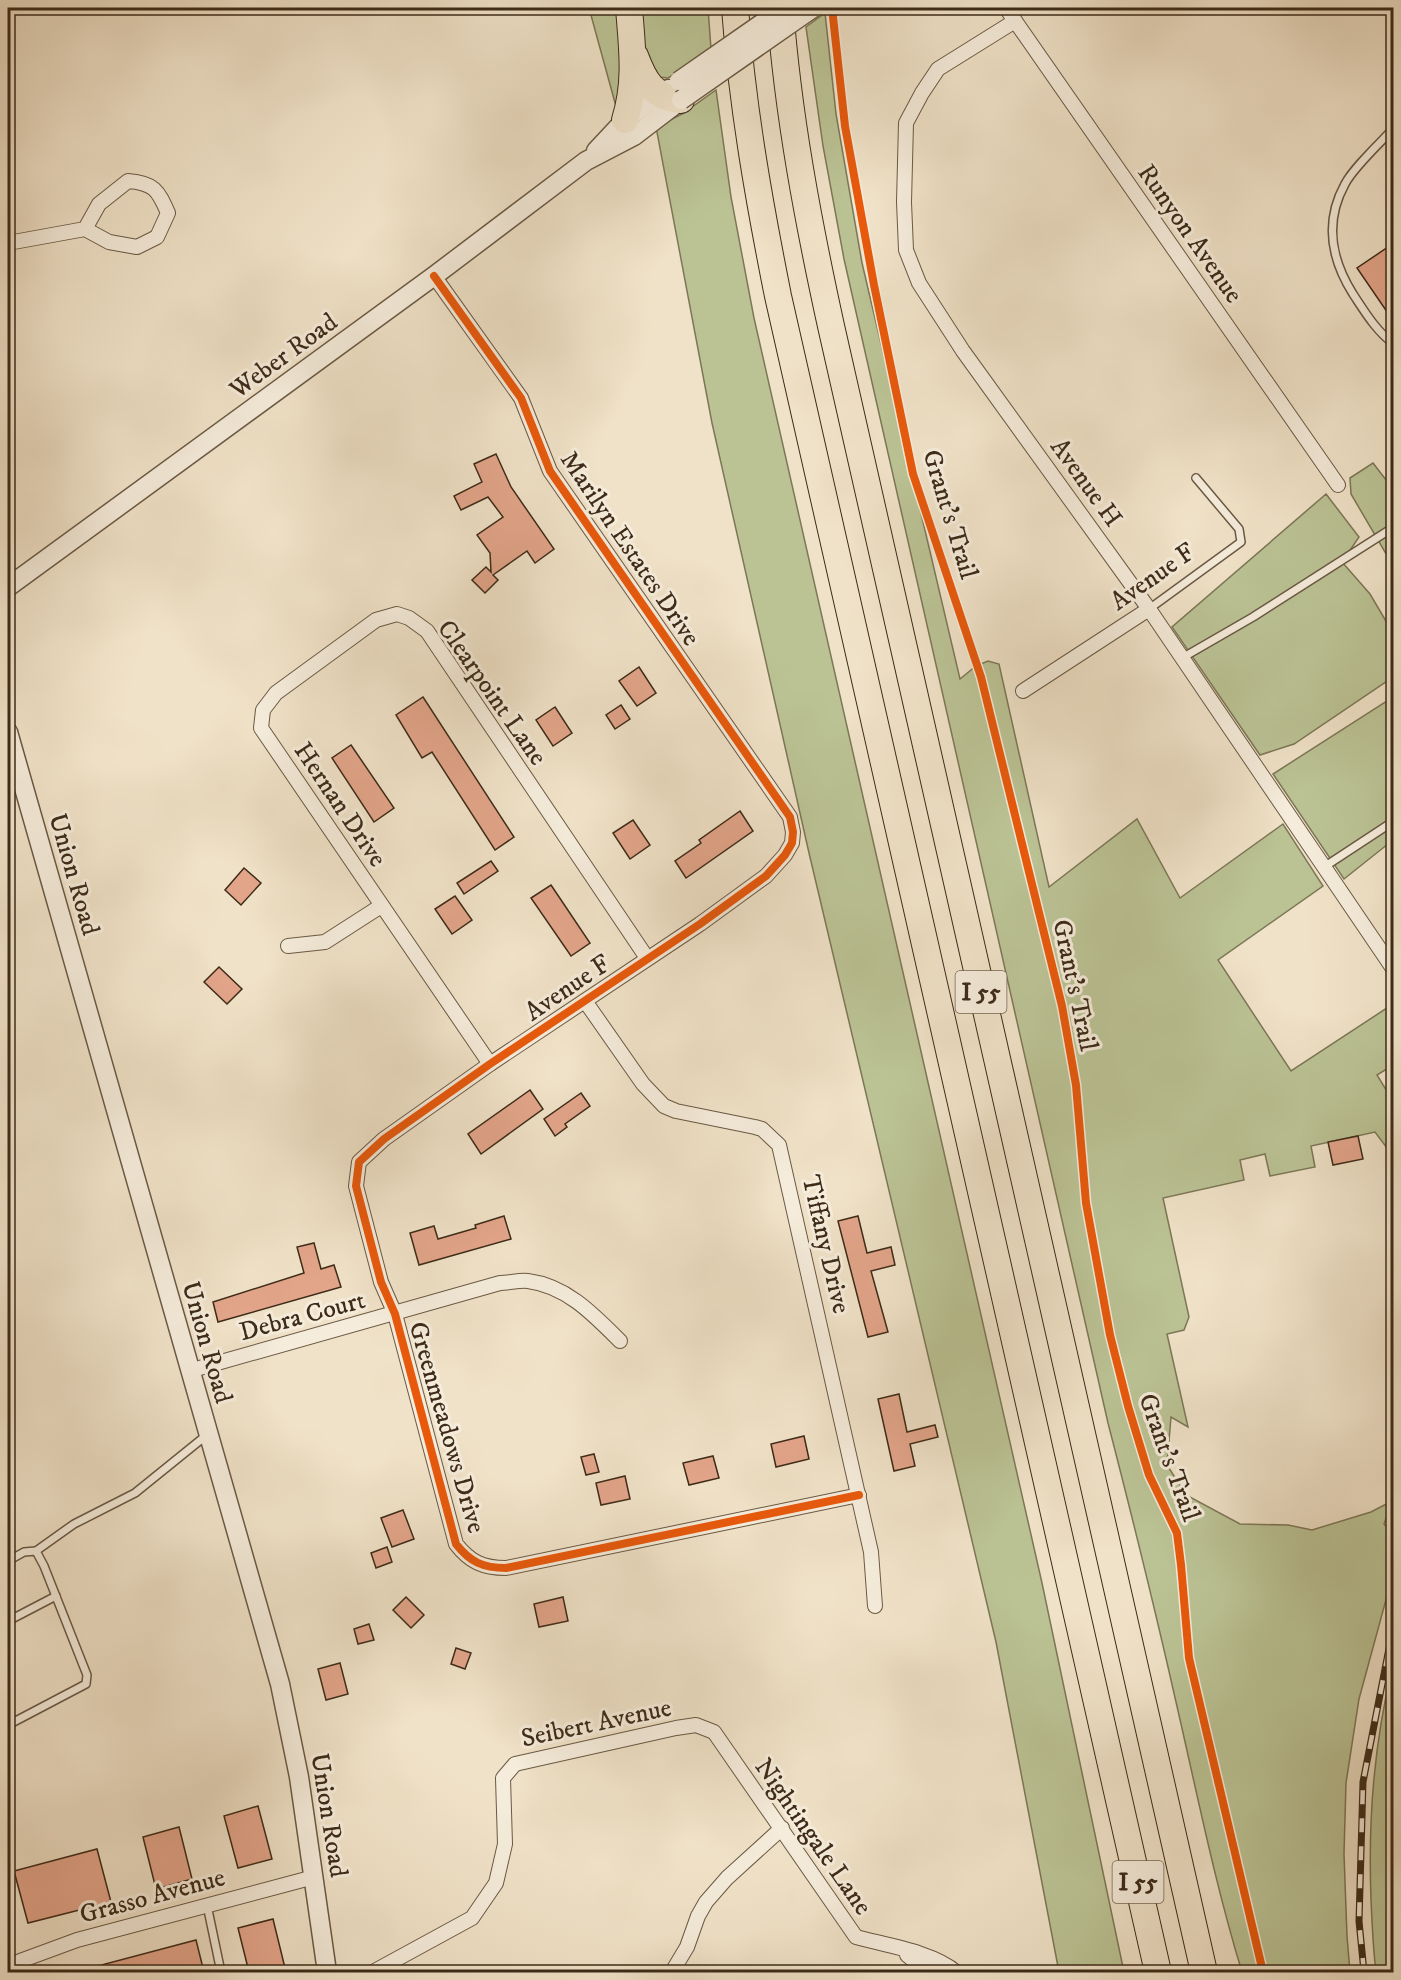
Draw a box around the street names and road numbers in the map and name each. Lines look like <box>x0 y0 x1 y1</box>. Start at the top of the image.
street label: Runyon Avenue <box>1130 158 1250 310</box>
street label: Weber Road <box>223 306 344 407</box>
street label: Avenue H <box>1042 432 1129 534</box>
street label: Marilyn Estates Drive <box>552 445 707 653</box>
street label: Grant's Trail <box>914 446 985 583</box>
street label: Avenue F <box>1104 536 1202 618</box>
street label: Clearpoint Lane <box>429 614 554 772</box>
street label: Hernan Drive <box>286 736 394 874</box>
street label: Union Road <box>40 810 107 939</box>
street label: Grant's Trail <box>1045 917 1105 1054</box>
street label: Avenue F <box>519 948 617 1029</box>
road number: I 55 <box>956 971 1006 1013</box>
street label: Tiffany Drive <box>794 1172 857 1317</box>
street label: Union Road <box>173 1278 240 1407</box>
street label: Debra Court <box>236 1284 369 1349</box>
street label: Greenmeadows Drive <box>401 1318 493 1537</box>
street label: Grant's Trail <box>1130 1389 1207 1526</box>
street label: Seibert Avenue <box>518 1691 674 1755</box>
street label: Union Road <box>302 1751 355 1880</box>
street label: Nightingale Lane <box>747 1752 879 1922</box>
street label: Grasso Avenue <box>76 1861 229 1932</box>
road number: I 55 <box>1112 1861 1164 1903</box>

